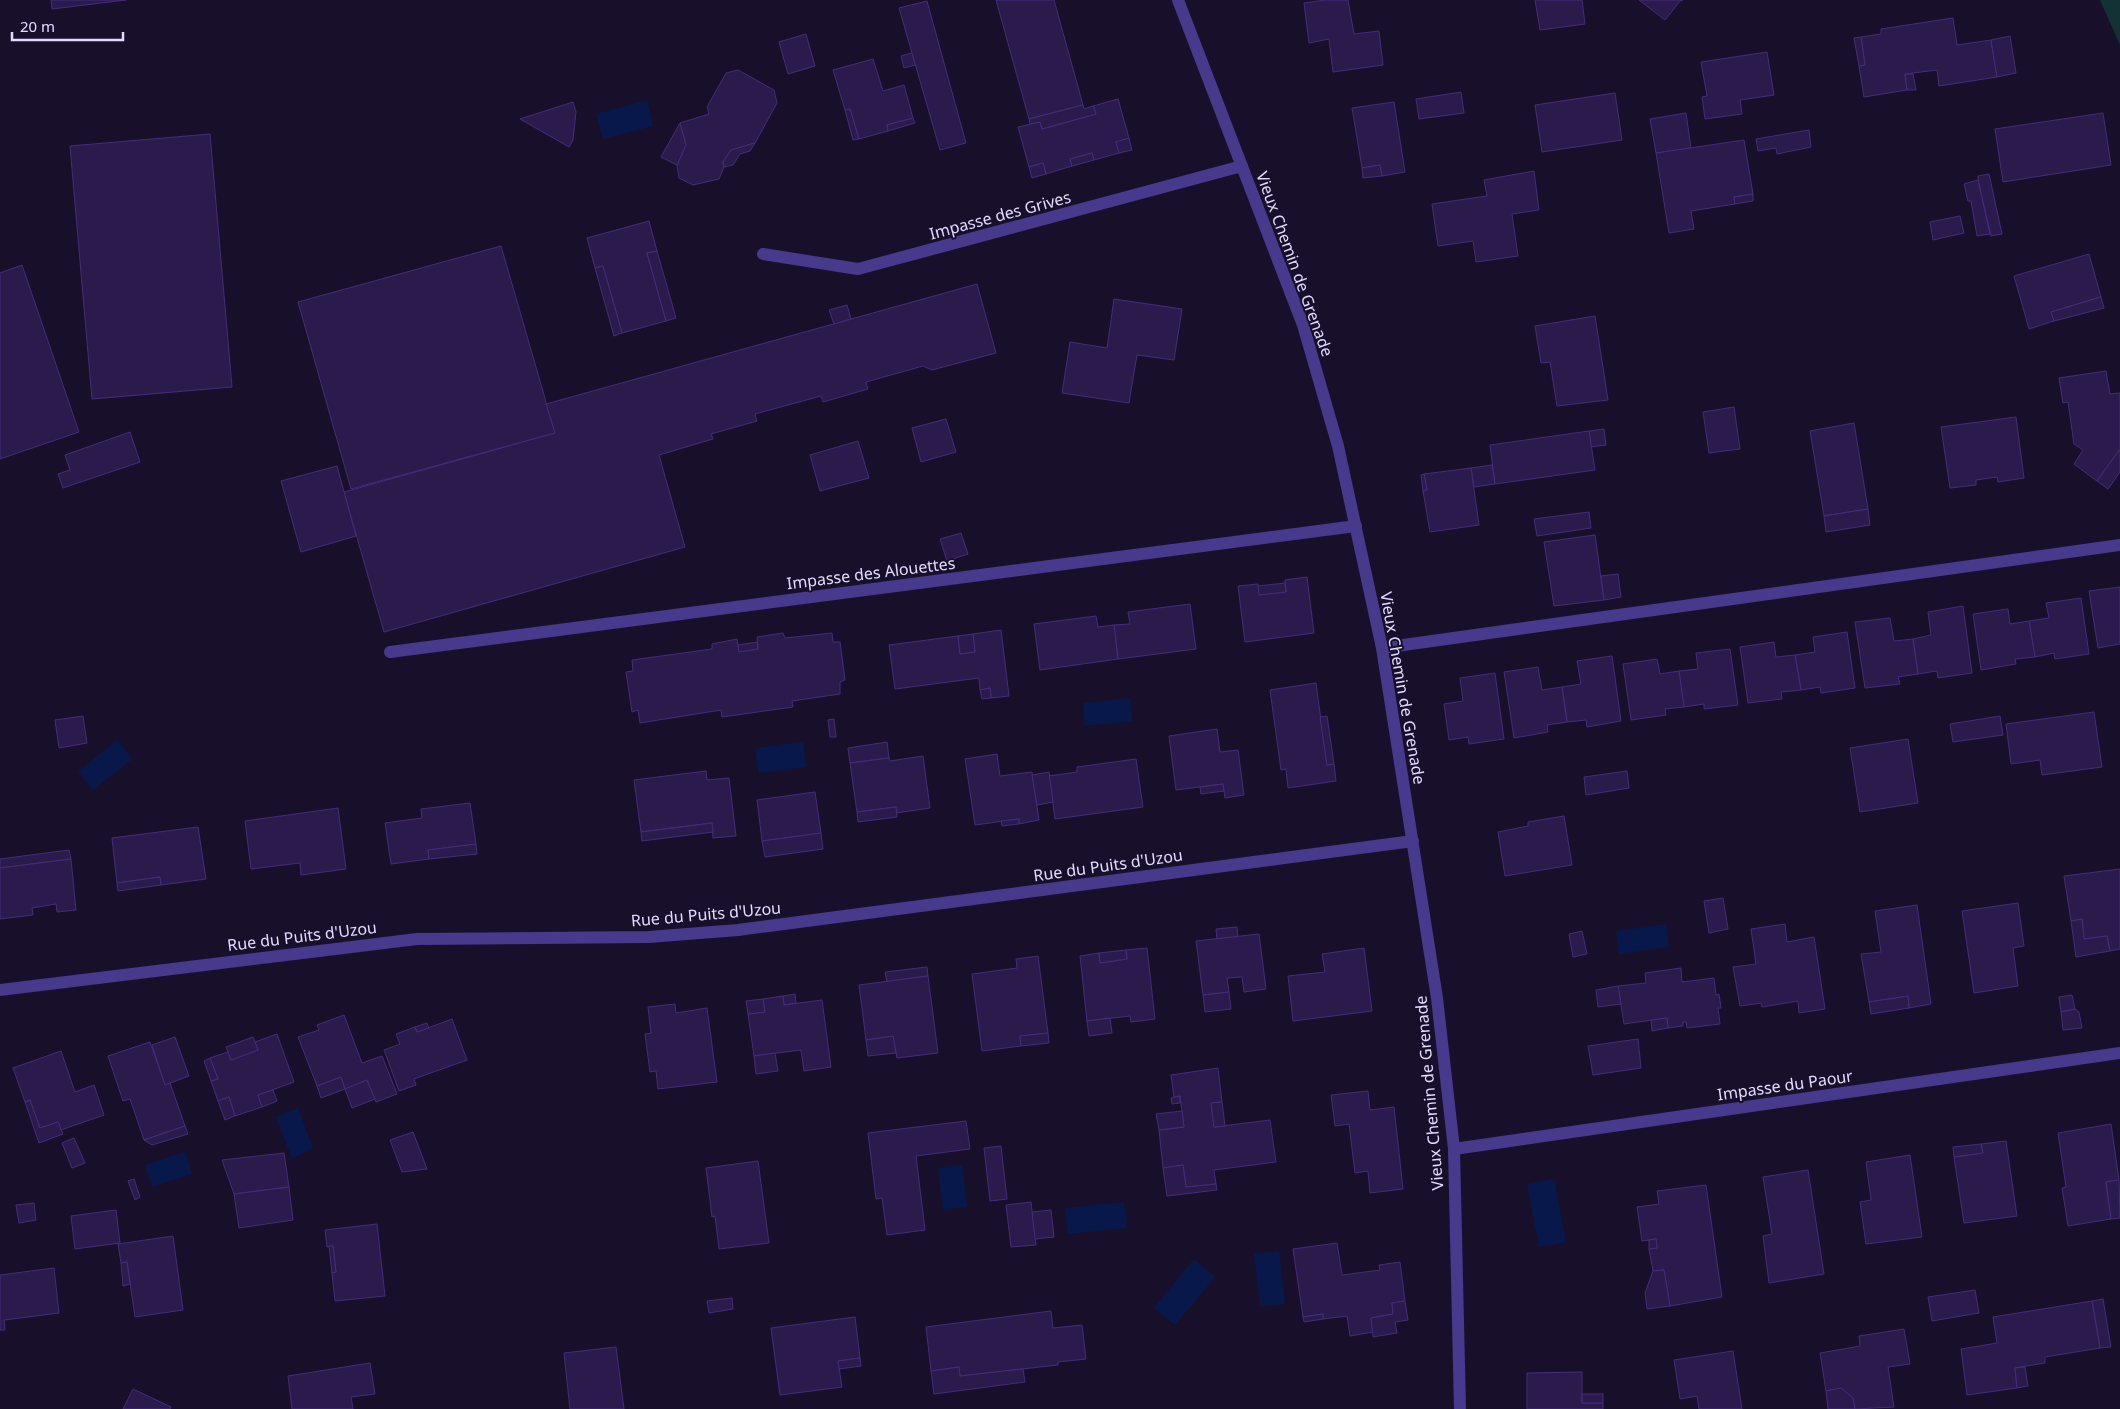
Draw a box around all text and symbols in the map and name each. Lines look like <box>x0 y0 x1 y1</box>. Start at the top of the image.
scale bar <box>12 10 124 42</box>
text: 20 m <box>20 16 55 36</box>
street label: Vieux Chemin de Grenade <box>1251 169 1339 359</box>
street label: Impasse des Grives <box>927 186 1073 244</box>
street label: Impasse des Alouettes <box>785 552 957 594</box>
street label: Vieux Chemin de Grenade <box>1375 590 1431 786</box>
street label: Rue du Puits d'Uzou <box>1032 844 1184 886</box>
street label: Rue du Puits d'Uzou <box>630 896 782 932</box>
street label: Rue du Puits d'Uzou <box>226 916 378 956</box>
street label: Vieux Chemin de Grenade <box>1410 995 1448 1191</box>
street label: Impasse du Paour <box>1716 1065 1854 1105</box>

